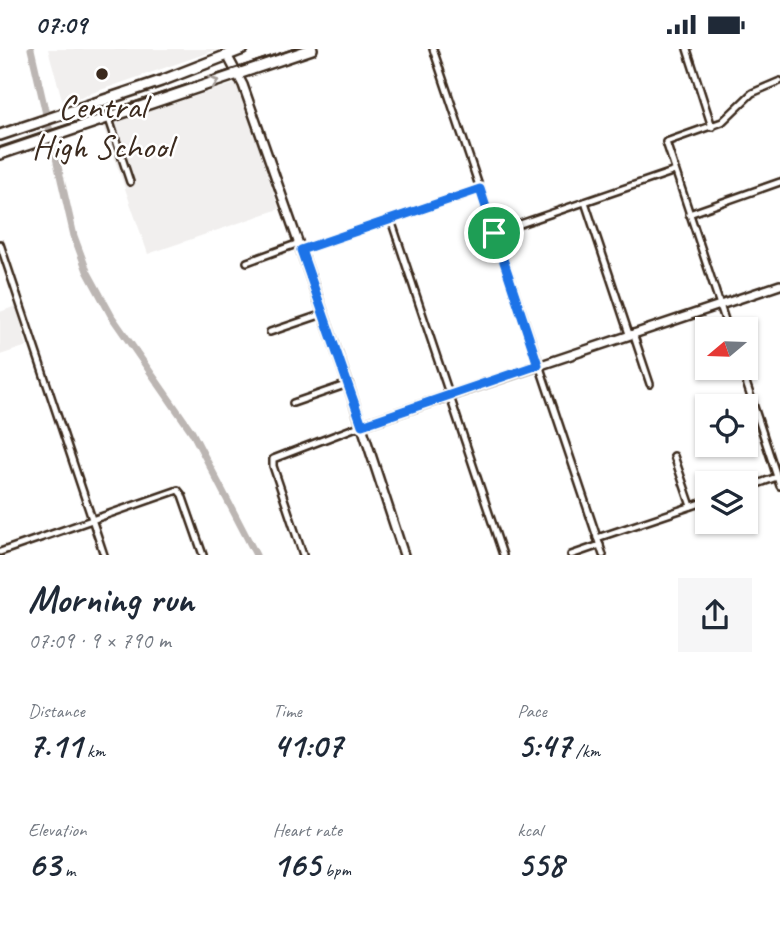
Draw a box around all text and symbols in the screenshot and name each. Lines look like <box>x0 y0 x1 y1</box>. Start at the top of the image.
text: 07:09 <box>35 8 87 41</box>
marker: Central High School <box>94 66 110 82</box>
one-way arrow <box>208 76 220 90</box>
place label: Central High School <box>32 84 178 169</box>
pin <box>464 203 524 263</box>
icon: arrive <box>475 214 513 252</box>
north arrow <box>695 317 758 380</box>
map controls <box>695 317 758 534</box>
button: locate <box>695 394 758 457</box>
button: layers <box>695 471 758 534</box>
text: Morning run <box>28 576 194 623</box>
button: share <box>678 578 752 652</box>
text: 07:09 · 9 × 790 m <box>28 626 171 655</box>
text: Distance <box>28 699 85 723</box>
text: Time <box>273 699 302 723</box>
text: Pace <box>517 699 547 723</box>
text: 7.11 <box>28 723 82 768</box>
text: 41:07 <box>273 723 342 768</box>
text: 5:47 <box>517 723 571 768</box>
text: km <box>82 739 105 763</box>
text: /km <box>571 739 600 763</box>
text: Elevation <box>28 818 86 842</box>
text: Heart rate <box>273 818 342 842</box>
text: kcal <box>517 818 542 842</box>
text: 63 <box>28 842 60 887</box>
text: 165 <box>273 842 320 887</box>
text: 558 <box>517 842 563 887</box>
text: m <box>60 858 76 882</box>
text: bpm <box>320 858 351 882</box>

